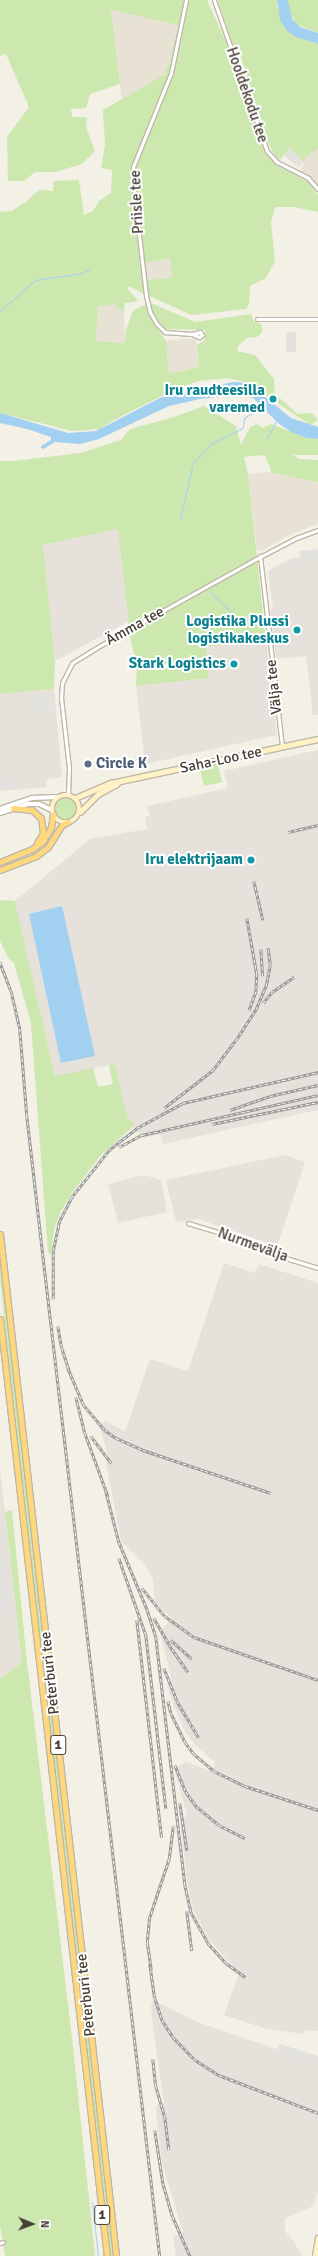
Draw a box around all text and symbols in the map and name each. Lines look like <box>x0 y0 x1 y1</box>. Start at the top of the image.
street label: Hooldekodu tee <box>222 45 272 145</box>
street label: Priisle tee <box>126 170 148 234</box>
place label: Iru raudteesilla varemed <box>164 381 265 416</box>
marker: Iru raudteesilla varemed <box>268 394 278 404</box>
street label: Ämma tee <box>103 603 167 649</box>
place label: Logistika Plussi logistikakeskus <box>186 612 289 647</box>
marker: Logistika Plussi logistikakeskus <box>292 625 302 635</box>
place label: Stark Logistics <box>129 655 226 673</box>
marker: Stark Logistics <box>229 659 239 669</box>
street label: Välja tee <box>262 659 286 715</box>
street label: Saha-Loo tee <box>178 743 264 777</box>
place label: Circle K <box>96 755 147 773</box>
marker: Circle K <box>83 759 93 769</box>
place label: Iru elektrijaam <box>145 851 243 869</box>
marker: Iru elektrijaam <box>246 855 256 865</box>
street label: Nurmevälja <box>215 1224 291 1266</box>
street label: Peterburi tee <box>37 1631 63 1715</box>
road number: 1 <box>50 1733 66 1757</box>
street label: Peterburi tee <box>73 1953 99 2037</box>
road number: 1 <box>94 2203 110 2227</box>
north arrow <box>12 2204 52 2244</box>
text: N <box>38 2220 51 2228</box>

